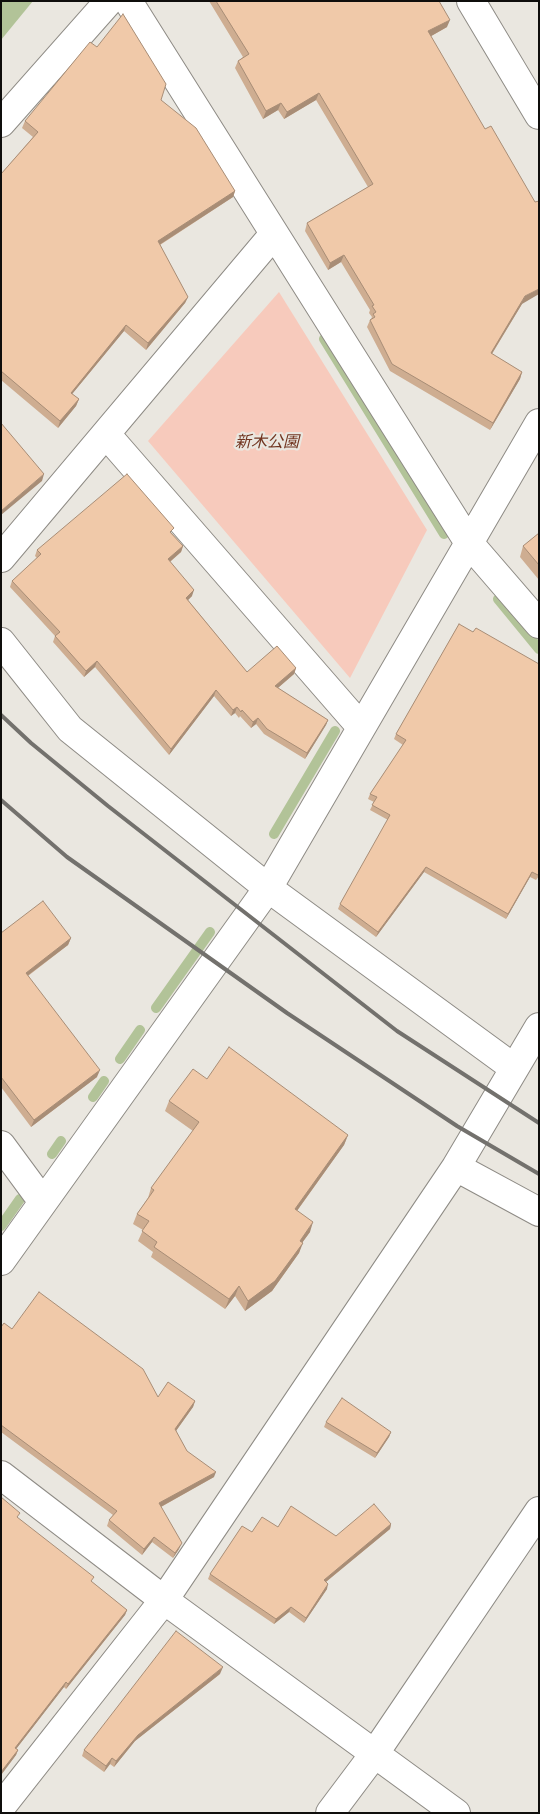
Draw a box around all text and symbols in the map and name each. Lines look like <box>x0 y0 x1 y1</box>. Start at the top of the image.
park label: 新木公園 <box>235 432 299 452</box>

